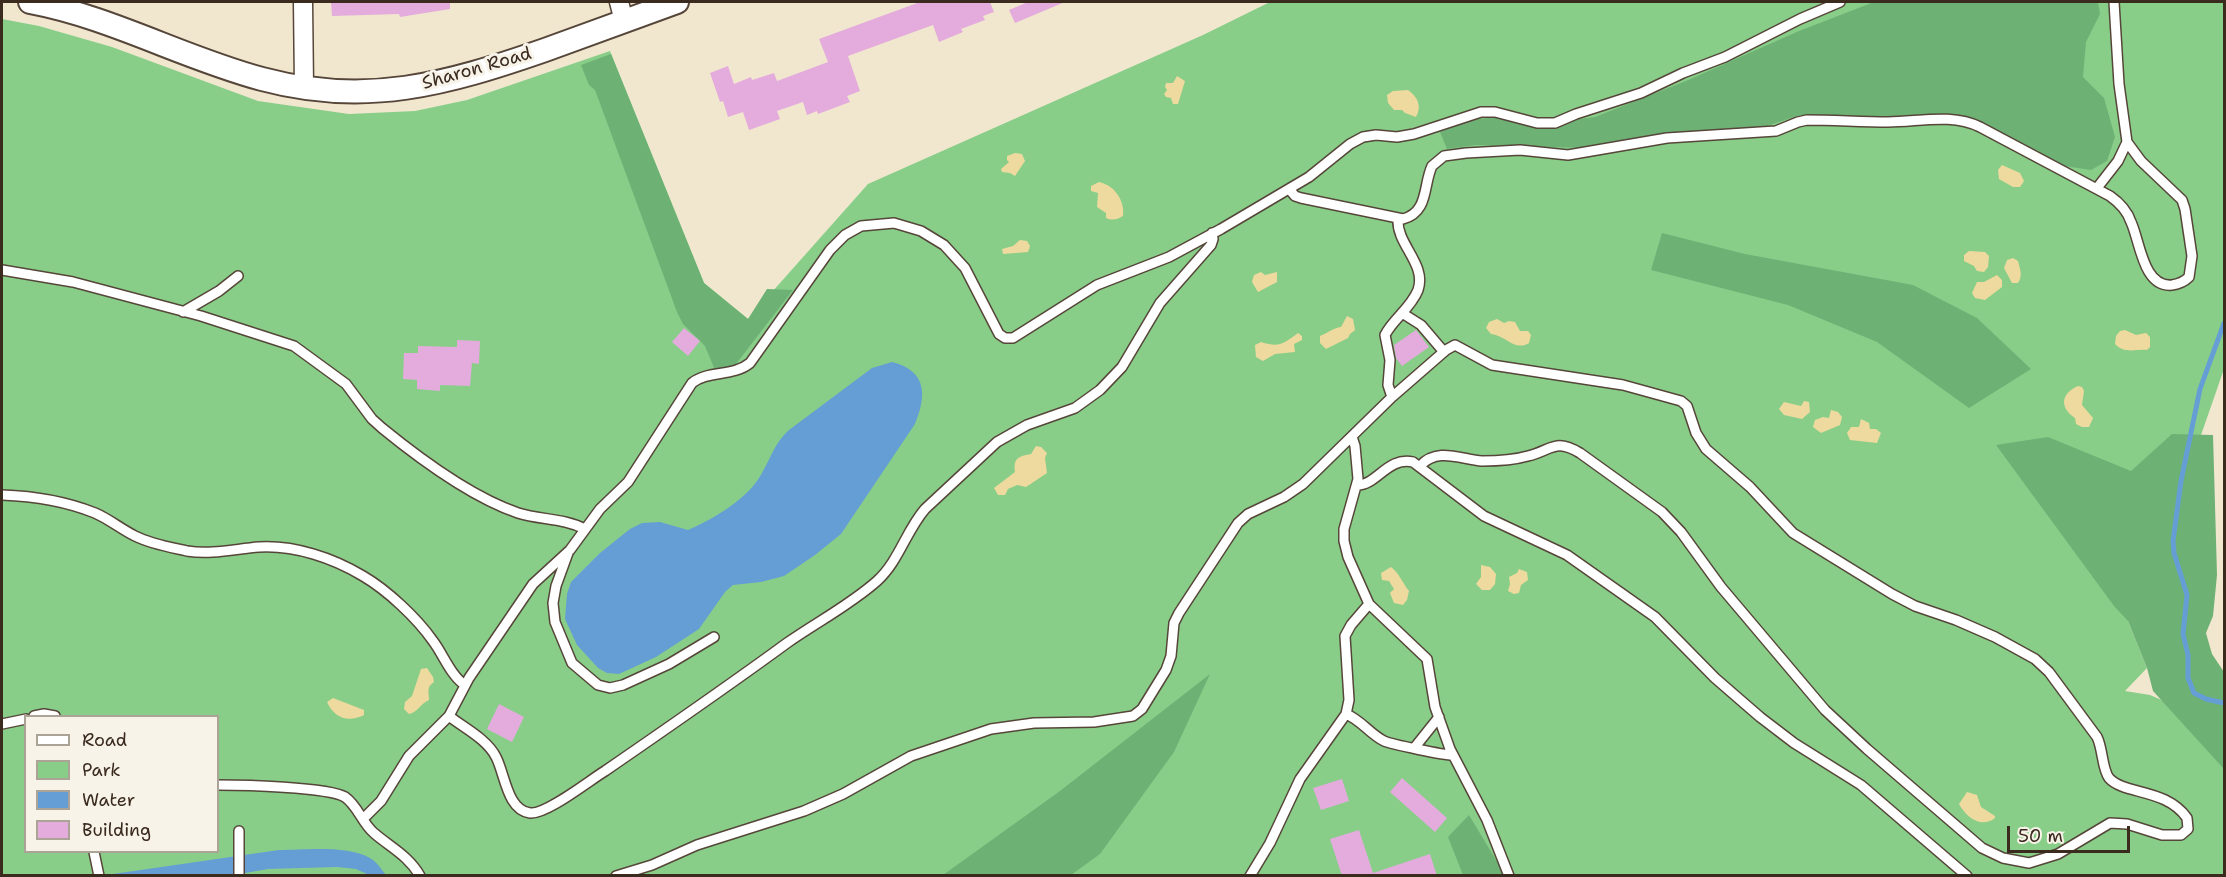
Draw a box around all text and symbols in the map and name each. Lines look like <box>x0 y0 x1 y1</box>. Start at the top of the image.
street label: Sharon Road <box>420 43 534 95</box>
legend <box>24 715 219 853</box>
text: Road <box>82 728 127 752</box>
text: Park <box>82 758 121 782</box>
text: Water <box>82 788 135 812</box>
scale bar <box>2010 814 2133 852</box>
text: Building <box>82 818 151 842</box>
text: 50 m <box>2018 824 2063 848</box>

